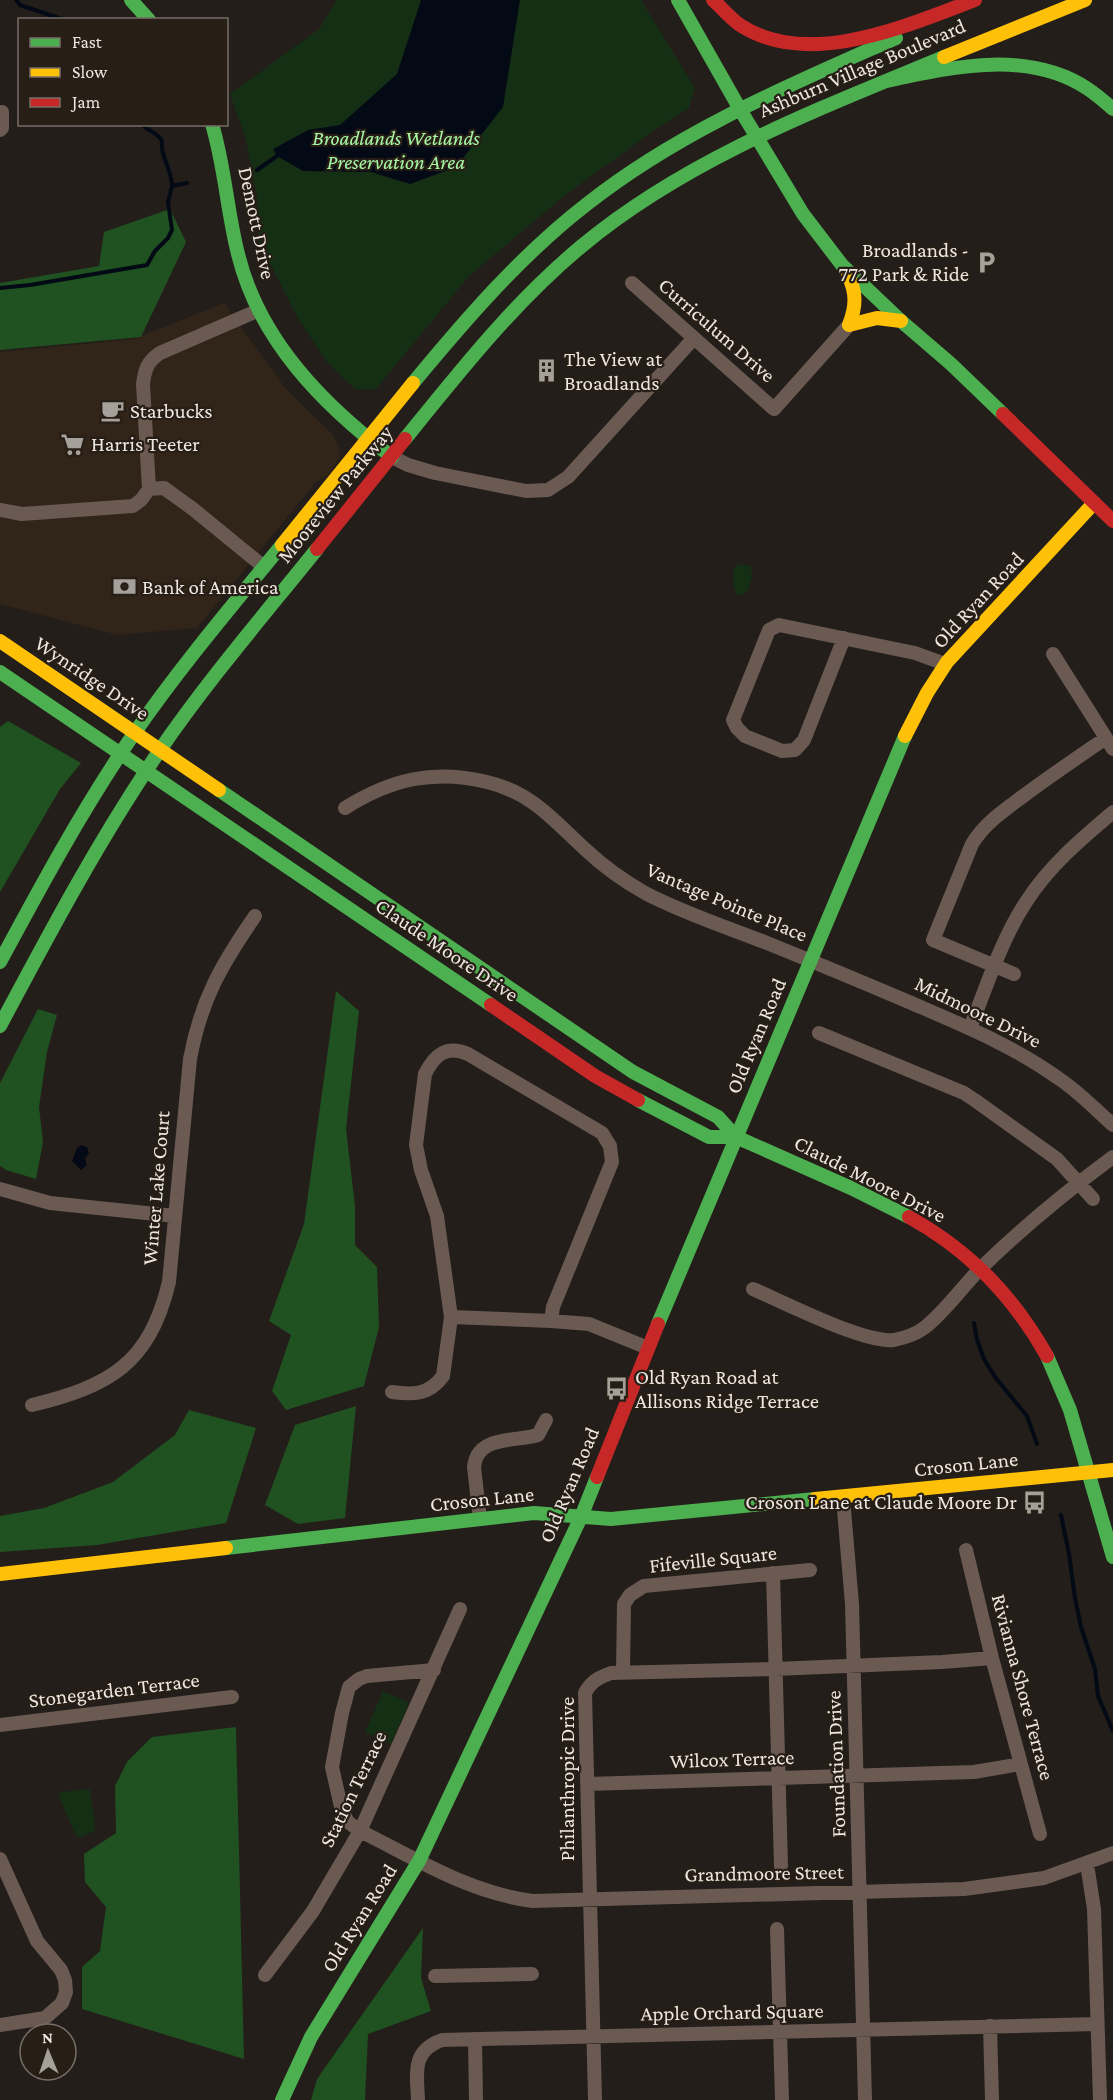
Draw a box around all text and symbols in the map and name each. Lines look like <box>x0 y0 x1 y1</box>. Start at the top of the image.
street label: Ashburn Village Boulevard <box>755 14 969 122</box>
legend <box>18 18 228 126</box>
text: Fast <box>72 32 103 52</box>
text: Slow <box>72 62 108 82</box>
text: Jam <box>70 92 101 112</box>
park label: Broadlands Wetlands Preservation Area <box>312 126 480 174</box>
street label: Demott Drive <box>233 165 281 281</box>
place label: Broadlands - 772 Park & Ride <box>838 238 969 286</box>
parking icon: Broadlands - 772 Park & Ride <box>974 249 1000 275</box>
street label: Curriculum Drive <box>654 273 780 387</box>
place label: The View at Broadlands <box>564 347 663 395</box>
building icon: The View at Broadlands <box>533 358 559 384</box>
cafe icon: Starbucks <box>99 398 125 424</box>
place label: Starbucks <box>130 399 212 423</box>
street label: Mooreview Parkway <box>272 420 398 568</box>
supermarket icon: Harris Teeter <box>60 431 86 457</box>
place label: Harris Teeter <box>91 432 200 456</box>
street label: Old Ryan Road <box>927 547 1029 653</box>
bank icon: Bank of America <box>111 574 137 600</box>
place label: Bank of America <box>142 575 279 599</box>
street label: Wynridge Drive <box>30 631 154 725</box>
street label: Vantage Pointe Place <box>643 857 811 947</box>
street label: Claude Moore Drive <box>371 893 523 1007</box>
street label: Midmoore Drive <box>911 971 1045 1053</box>
street label: Old Ryan Road <box>721 975 791 1097</box>
street label: Winter Lake Court <box>137 1109 175 1266</box>
street label: Claude Moore Drive <box>790 1130 950 1228</box>
place label: Old Ryan Road at Allisons Ridge Terrace <box>635 1365 819 1413</box>
bus stop icon: Old Ryan Road at Allisons Ridge Terrace <box>604 1376 630 1402</box>
street label: Old Ryan Road <box>534 1424 604 1546</box>
street label: Croson Lane <box>913 1447 1019 1481</box>
street label: Croson Lane <box>429 1482 535 1516</box>
bus stop icon: Croson Lane at Claude Moore Dr <box>1022 1489 1048 1515</box>
place label: Croson Lane at Claude Moore Dr <box>745 1490 1018 1514</box>
street label: Fifeville Square <box>648 1540 778 1578</box>
street label: Rivianna Shore Terrace <box>987 1591 1059 1783</box>
street label: Stonegarden Terrace <box>27 1668 201 1712</box>
street label: Foundation Drive <box>821 1690 851 1838</box>
street label: Philanthropic Drive <box>555 1697 579 1861</box>
street label: Station Terrace <box>315 1727 391 1851</box>
street label: Wilcox Terrace <box>669 1745 795 1773</box>
street label: Old Ryan Road <box>316 1860 402 1976</box>
street label: Grandmoore Street <box>684 1860 845 1886</box>
street label: Apple Orchard Square <box>640 1998 824 2026</box>
north arrow <box>18 2022 78 2082</box>
text: N <box>42 2029 53 2046</box>

